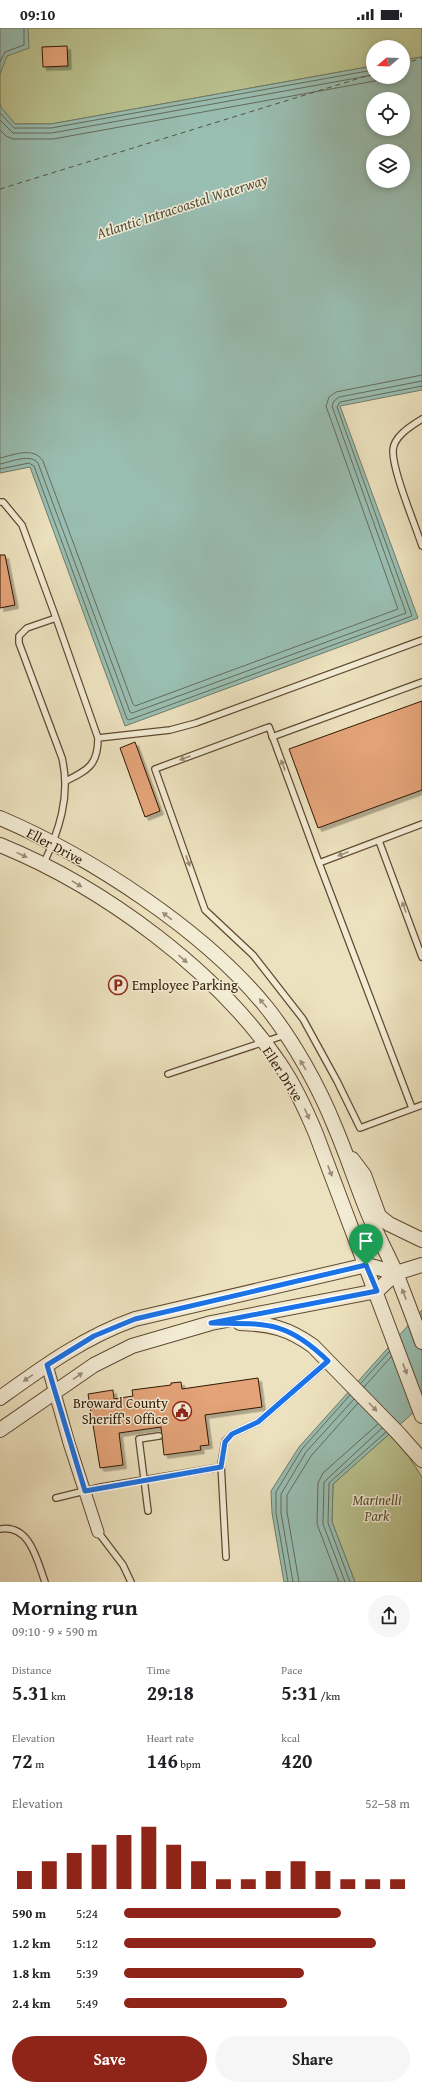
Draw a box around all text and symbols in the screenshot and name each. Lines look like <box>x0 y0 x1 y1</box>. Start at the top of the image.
text: 09:10 <box>20 4 55 25</box>
north arrow <box>366 40 410 84</box>
map controls <box>366 40 410 188</box>
button: locate <box>366 92 410 136</box>
button: layers <box>366 144 410 188</box>
water label: Atlantic Intracoastal Waterway <box>93 168 270 244</box>
one-way arrow <box>178 755 190 761</box>
one-way arrow <box>279 759 285 771</box>
street label: Eller Drive <box>23 823 87 870</box>
one-way arrow <box>16 852 27 858</box>
one-way arrow <box>336 852 348 858</box>
one-way arrow <box>185 856 191 868</box>
one-way arrow <box>71 881 83 888</box>
one-way arrow <box>400 900 406 912</box>
one-way arrow <box>161 912 172 920</box>
one-way arrow <box>178 955 188 964</box>
parking icon: Employee Parking <box>107 974 129 996</box>
place label: Employee Parking <box>132 975 238 995</box>
one-way arrow <box>258 998 267 1008</box>
street label: Eller Drive <box>258 1043 308 1106</box>
one-way arrow <box>300 1059 307 1071</box>
one-way arrow <box>304 1108 310 1119</box>
one-way arrow <box>327 1165 333 1177</box>
pin <box>349 1224 383 1265</box>
icon: arrive <box>355 1230 377 1252</box>
one-way arrow <box>401 1288 407 1299</box>
one-way arrow <box>402 1364 408 1376</box>
one-way arrow <box>73 1372 84 1380</box>
one-way arrow <box>22 1374 33 1382</box>
place label: Broward County Sheriff's Office <box>73 1393 168 1429</box>
public building icon: Broward County Sheriff's Office <box>171 1400 193 1422</box>
one-way arrow <box>368 1402 378 1412</box>
park label: Marinelli Park <box>353 1490 402 1526</box>
text: Morning run <box>12 1591 138 1623</box>
button: share <box>368 1595 410 1637</box>
text: 09:10 · 9 × 590 m <box>12 1622 98 1641</box>
text: Distance <box>12 1662 51 1678</box>
text: Time <box>147 1662 170 1678</box>
text: Pace <box>281 1662 302 1678</box>
text: 5.31 <box>12 1678 49 1707</box>
text: 29:18 <box>147 1678 194 1707</box>
text: 5:31 <box>281 1678 318 1707</box>
text: km <box>49 1688 66 1704</box>
text: /km <box>318 1688 340 1704</box>
text: Elevation <box>12 1730 55 1746</box>
text: Heart rate <box>147 1730 194 1746</box>
text: kcal <box>281 1730 300 1746</box>
text: 72 <box>12 1746 33 1775</box>
text: 146 <box>147 1746 178 1775</box>
text: 420 <box>281 1746 312 1775</box>
text: m <box>33 1756 44 1772</box>
text: bpm <box>178 1756 201 1772</box>
text: Elevation <box>12 1794 63 1813</box>
text: 52–58 m <box>365 1794 410 1813</box>
text: 590 m <box>12 1904 46 1923</box>
text: 5:24 <box>76 1904 98 1923</box>
text: 1.2 km <box>12 1934 51 1953</box>
text: 5:12 <box>76 1934 98 1953</box>
text: 1.8 km <box>12 1964 51 1983</box>
text: 5:39 <box>76 1964 98 1983</box>
text: 2.4 km <box>12 1994 51 2013</box>
text: 5:49 <box>76 1994 98 2013</box>
button: Save <box>12 2036 207 2082</box>
button: Share <box>215 2036 410 2082</box>

